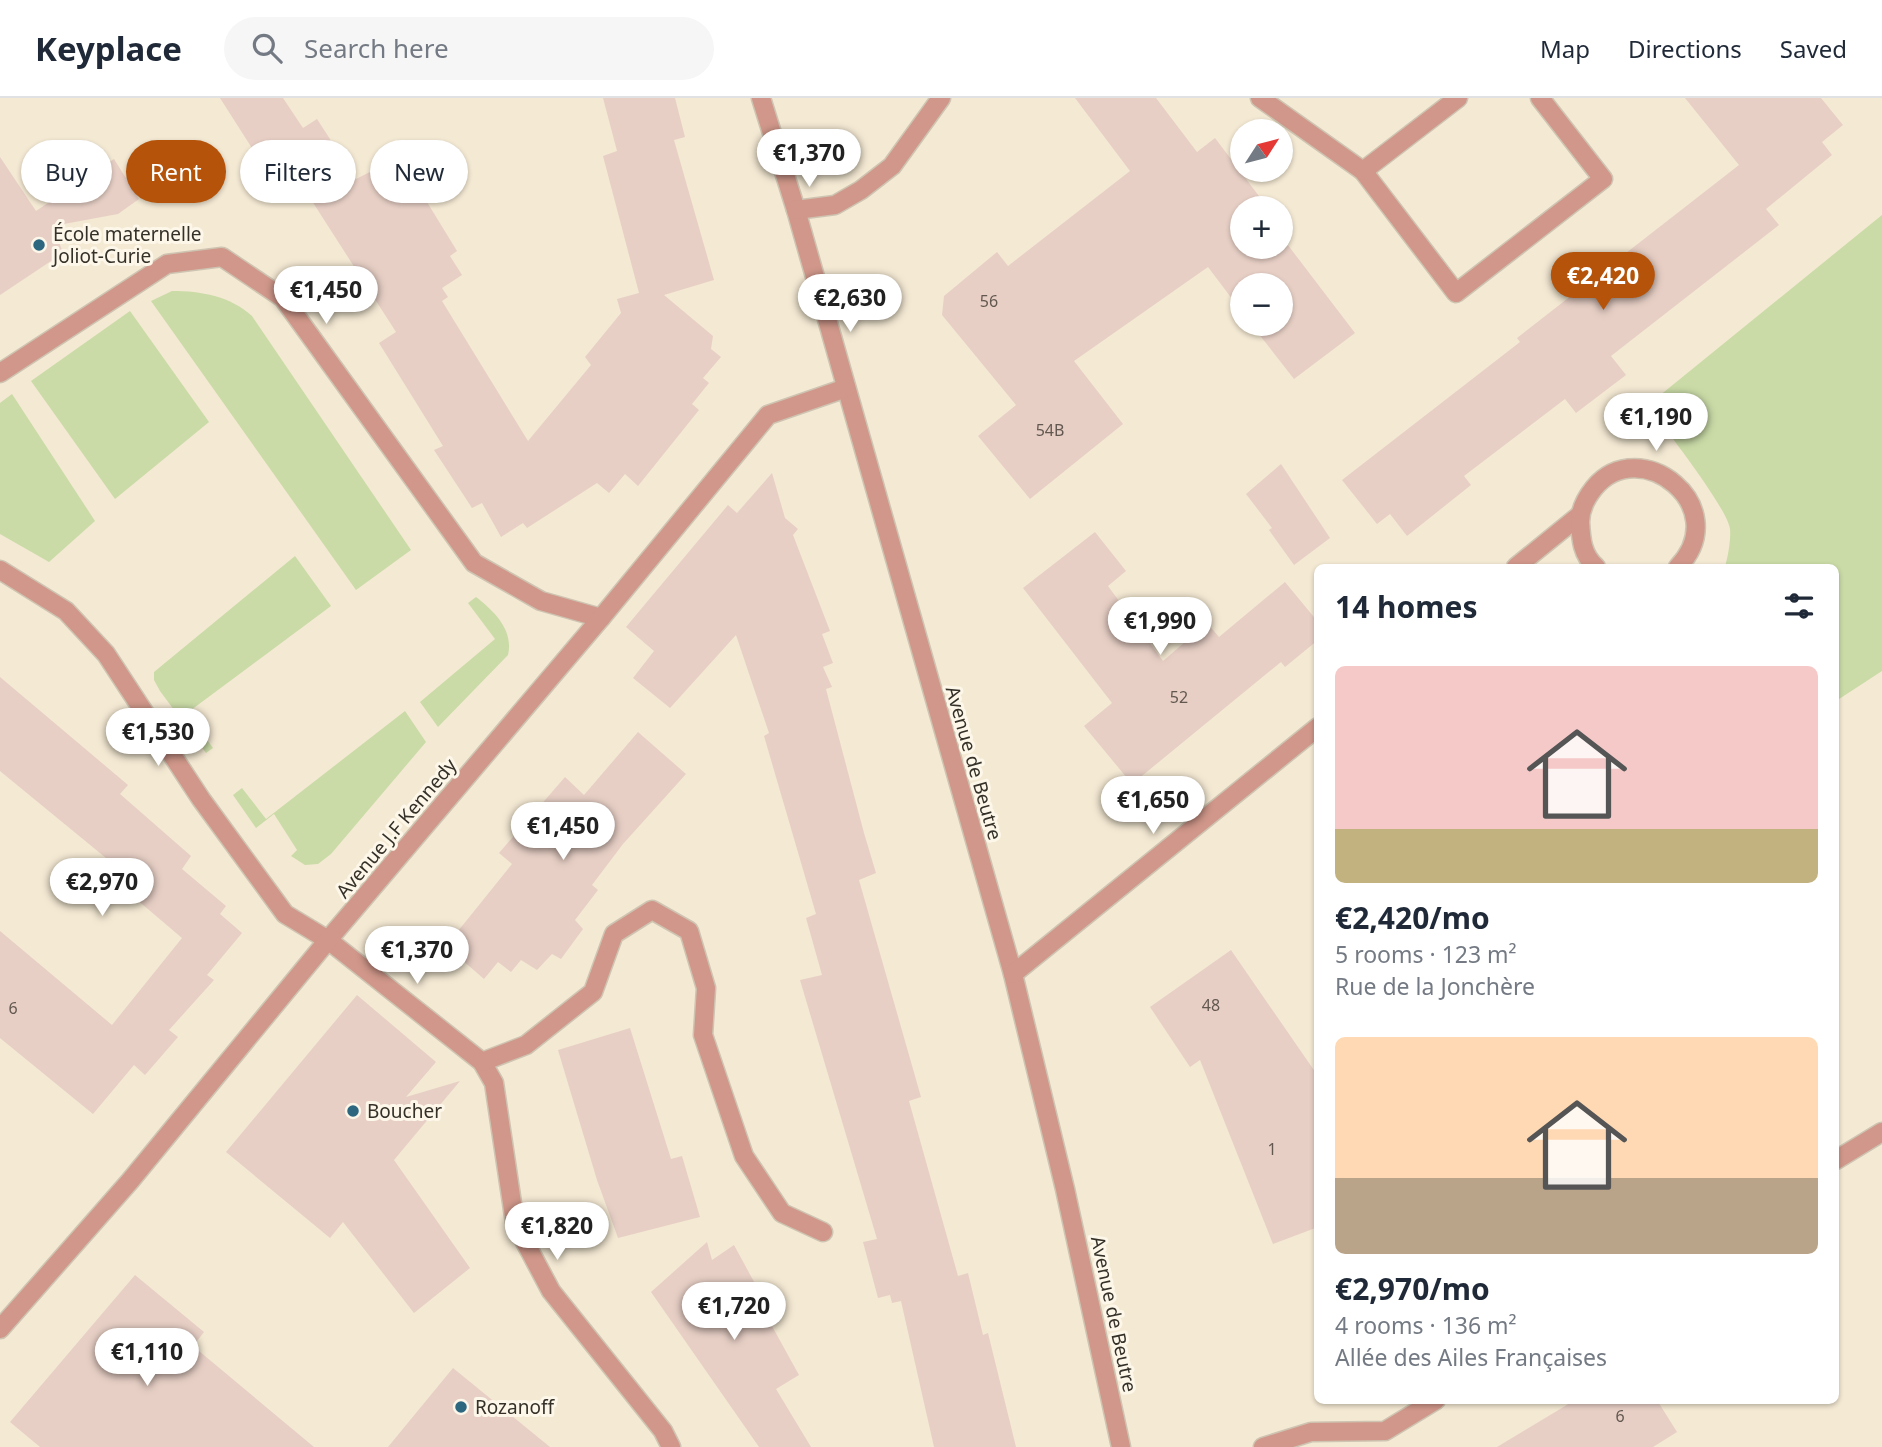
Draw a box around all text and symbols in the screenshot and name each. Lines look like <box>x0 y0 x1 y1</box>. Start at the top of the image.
search box <box>224 17 714 80</box>
text: Keyplace <box>35 26 182 71</box>
icon: search <box>248 29 286 67</box>
text: Search here <box>304 30 449 66</box>
text: Map <box>1540 32 1590 65</box>
text: Directions <box>1628 32 1742 65</box>
text: Saved <box>1780 32 1847 65</box>
north arrow <box>1230 119 1293 182</box>
map controls <box>1230 119 1293 336</box>
pin: €1,370 <box>752 130 866 189</box>
text: €1,370 <box>773 136 845 168</box>
chip: Buy <box>21 140 112 203</box>
chip: Rent <box>126 140 226 203</box>
chip: Filters <box>240 140 356 203</box>
chip: New <box>370 140 468 203</box>
button: + <box>1230 196 1293 259</box>
place label: École maternelle Joliot-Curie <box>51 221 202 269</box>
marker: École maternelle Joliot-Curie <box>31 237 47 253</box>
pin: €2,420 <box>1546 252 1660 312</box>
text: €2,420 <box>1567 259 1639 291</box>
pin: €1,450 <box>269 266 383 326</box>
text: €1,450 <box>290 273 362 305</box>
button: − <box>1230 273 1293 336</box>
pin: €2,630 <box>793 274 907 334</box>
text: €2,630 <box>814 281 886 313</box>
house number: 56 <box>980 290 998 312</box>
pin: €1,190 <box>1599 394 1713 453</box>
text: €1,190 <box>1620 400 1692 432</box>
house number: 54B <box>1036 419 1064 441</box>
text: 14 homes <box>1335 586 1478 627</box>
icon: filters <box>1780 587 1818 625</box>
pin: €1,990 <box>1103 598 1217 657</box>
text: €1,990 <box>1124 604 1196 636</box>
street label: Avenue de Beutre <box>940 683 1008 843</box>
house number: 52 <box>1170 686 1188 708</box>
pin: €1,530 <box>101 708 215 768</box>
icon: home <box>1514 711 1640 837</box>
text: €1,530 <box>122 715 194 747</box>
street label: Avenue J.F Kennedy <box>330 752 462 903</box>
pin: €1,650 <box>1096 776 1210 836</box>
text: €1,650 <box>1117 783 1189 815</box>
pin: €1,450 <box>506 802 620 862</box>
text: €1,450 <box>527 809 599 841</box>
pin: €2,970 <box>45 858 159 918</box>
text: €2,970 <box>66 865 138 897</box>
text: €2,420/mo <box>1335 897 1490 938</box>
pin: €1,370 <box>360 926 474 986</box>
text: €1,370 <box>381 933 453 965</box>
text: 5 rooms · 123 m² <box>1335 938 1517 970</box>
text: Rue de la Jonchère <box>1335 970 1535 1002</box>
house number: 48 <box>1202 994 1220 1016</box>
house number: 6 <box>8 997 18 1019</box>
icon: home <box>1514 1082 1640 1208</box>
place label: Boucher <box>367 1098 442 1124</box>
marker: Boucher <box>345 1103 361 1119</box>
house number: 1 <box>1267 1138 1277 1160</box>
pin: €1,820 <box>500 1202 614 1262</box>
text: €1,820 <box>521 1209 593 1241</box>
street label: Avenue de Beutre <box>1085 1234 1143 1394</box>
text: €2,970/mo <box>1335 1268 1490 1309</box>
pin: €1,720 <box>677 1282 791 1342</box>
text: €1,720 <box>698 1289 770 1321</box>
text: 4 rooms · 136 m² <box>1335 1309 1517 1341</box>
pin: €1,110 <box>90 1328 204 1388</box>
text: €1,110 <box>111 1335 183 1367</box>
text: Allée des Ailes Françaises <box>1335 1341 1607 1373</box>
place label: Rozanoff <box>475 1394 555 1420</box>
marker: Rozanoff <box>453 1399 469 1415</box>
house number: 6 <box>1615 1405 1625 1427</box>

